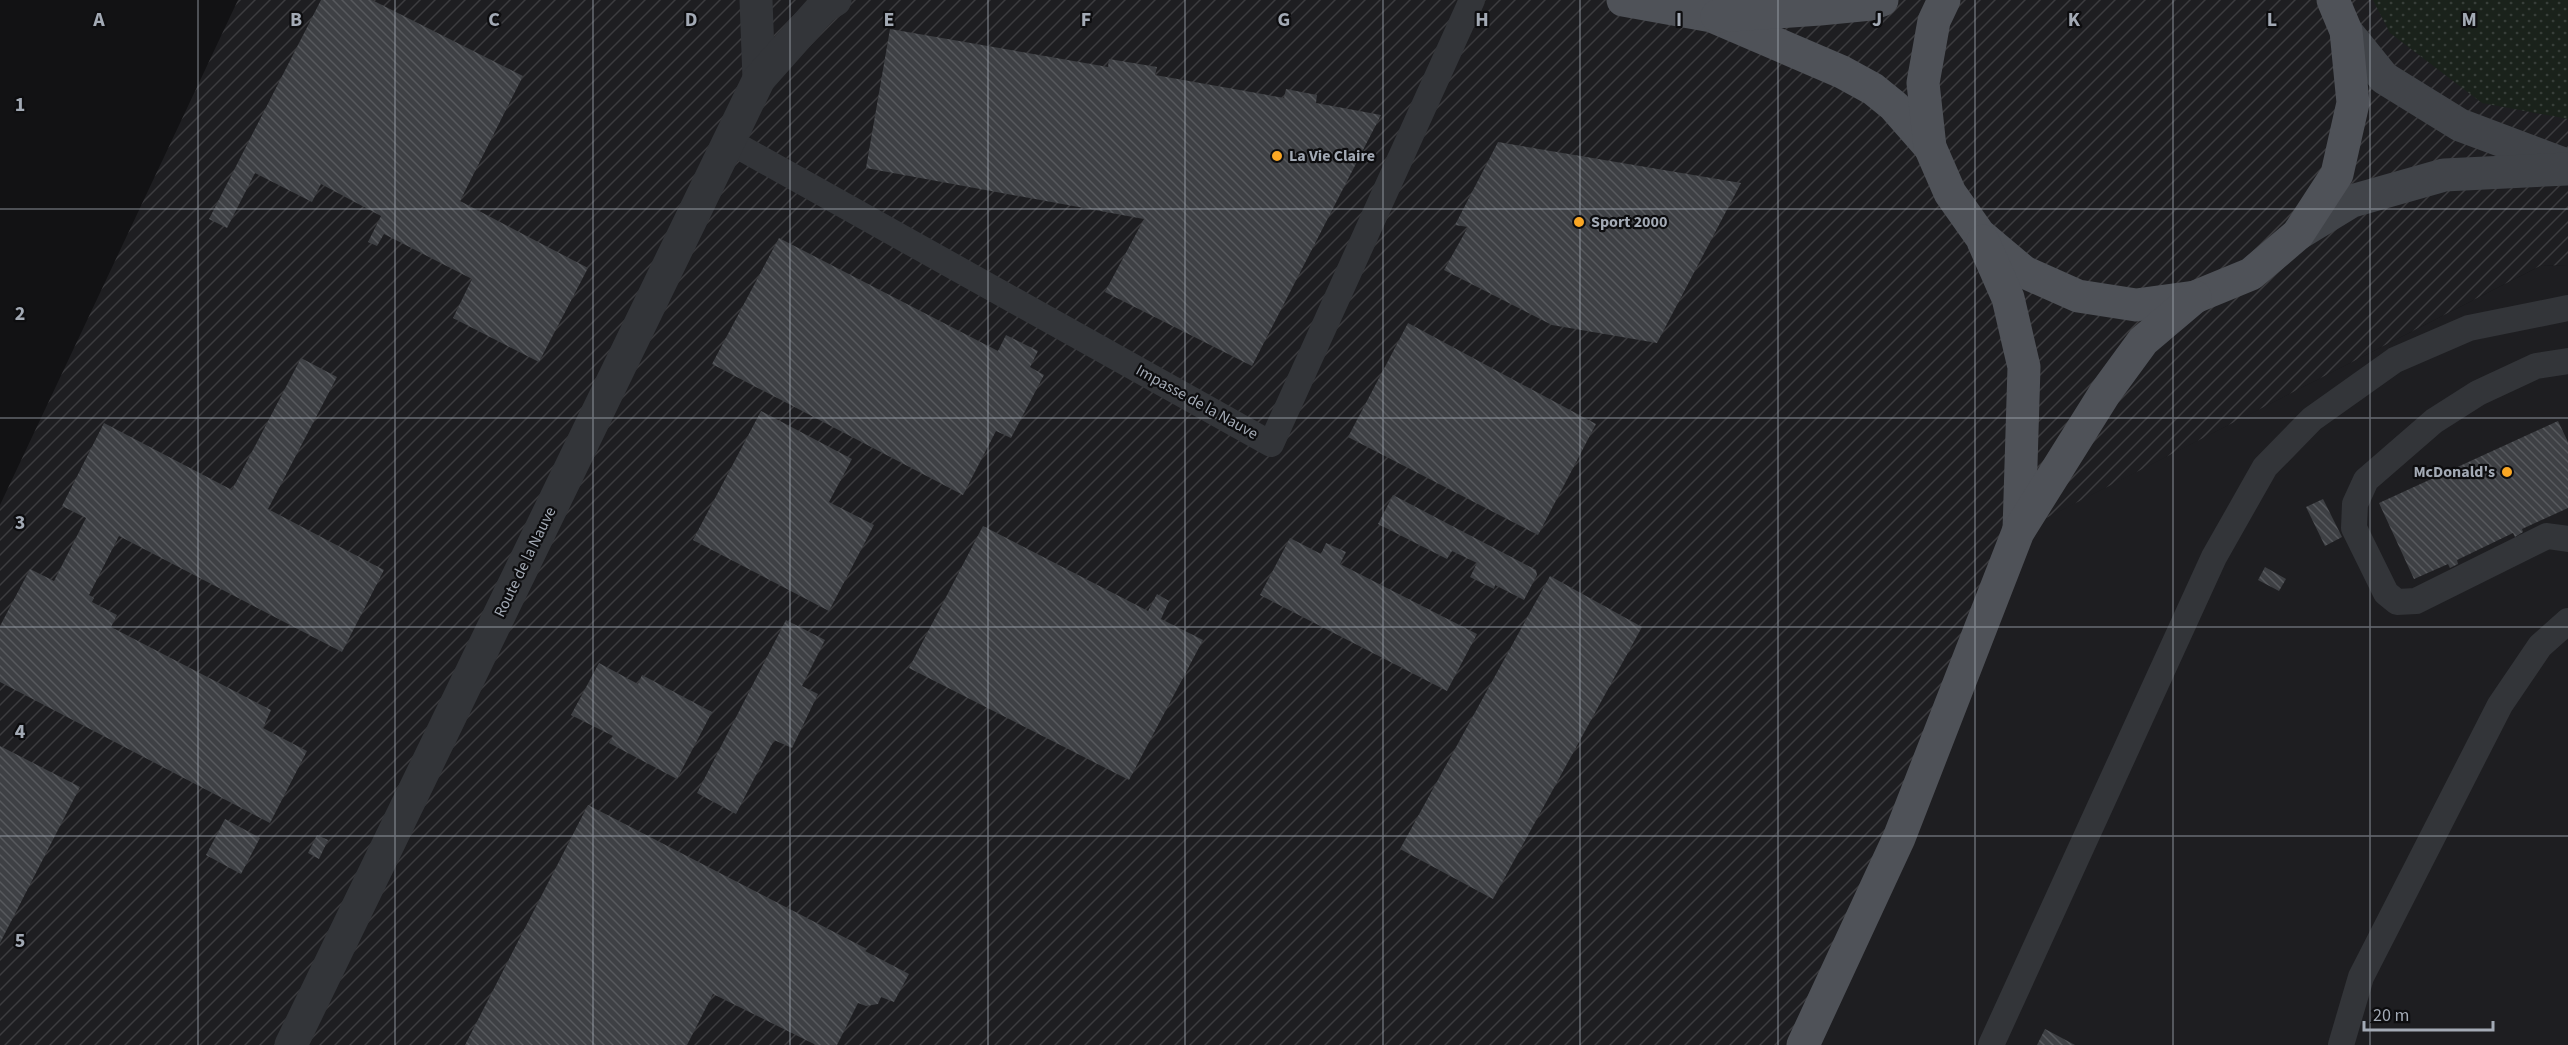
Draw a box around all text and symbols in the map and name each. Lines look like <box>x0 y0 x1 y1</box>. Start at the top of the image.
text: A <box>92 6 105 34</box>
text: B <box>290 6 302 34</box>
text: C <box>488 6 500 34</box>
text: D <box>685 6 697 34</box>
text: E <box>884 6 894 34</box>
text: F <box>1081 6 1091 34</box>
text: G <box>1278 6 1290 34</box>
text: H <box>1475 6 1489 34</box>
text: I <box>1676 6 1682 34</box>
text: J <box>1872 6 1882 34</box>
text: K <box>2068 6 2081 34</box>
text: L <box>2267 6 2277 34</box>
text: M <box>2461 6 2477 34</box>
text: 1 <box>15 91 25 119</box>
place label: La Vie Claire <box>1289 145 1375 167</box>
marker: La Vie Claire <box>1270 149 1284 163</box>
place label: Sport 2000 <box>1591 211 1667 233</box>
marker: Sport 2000 <box>1572 215 1586 229</box>
text: 2 <box>15 300 25 328</box>
street label: Impasse de la Nauve <box>1132 359 1262 445</box>
place label: McDonald's <box>2413 461 2495 483</box>
marker: McDonald's <box>2500 465 2514 479</box>
street label: Route de la Nauve <box>489 503 561 621</box>
text: 3 <box>15 509 25 537</box>
text: 4 <box>15 718 26 746</box>
text: 5 <box>15 927 25 955</box>
scale bar <box>2364 994 2493 1032</box>
text: 20 m <box>2373 1003 2409 1028</box>

